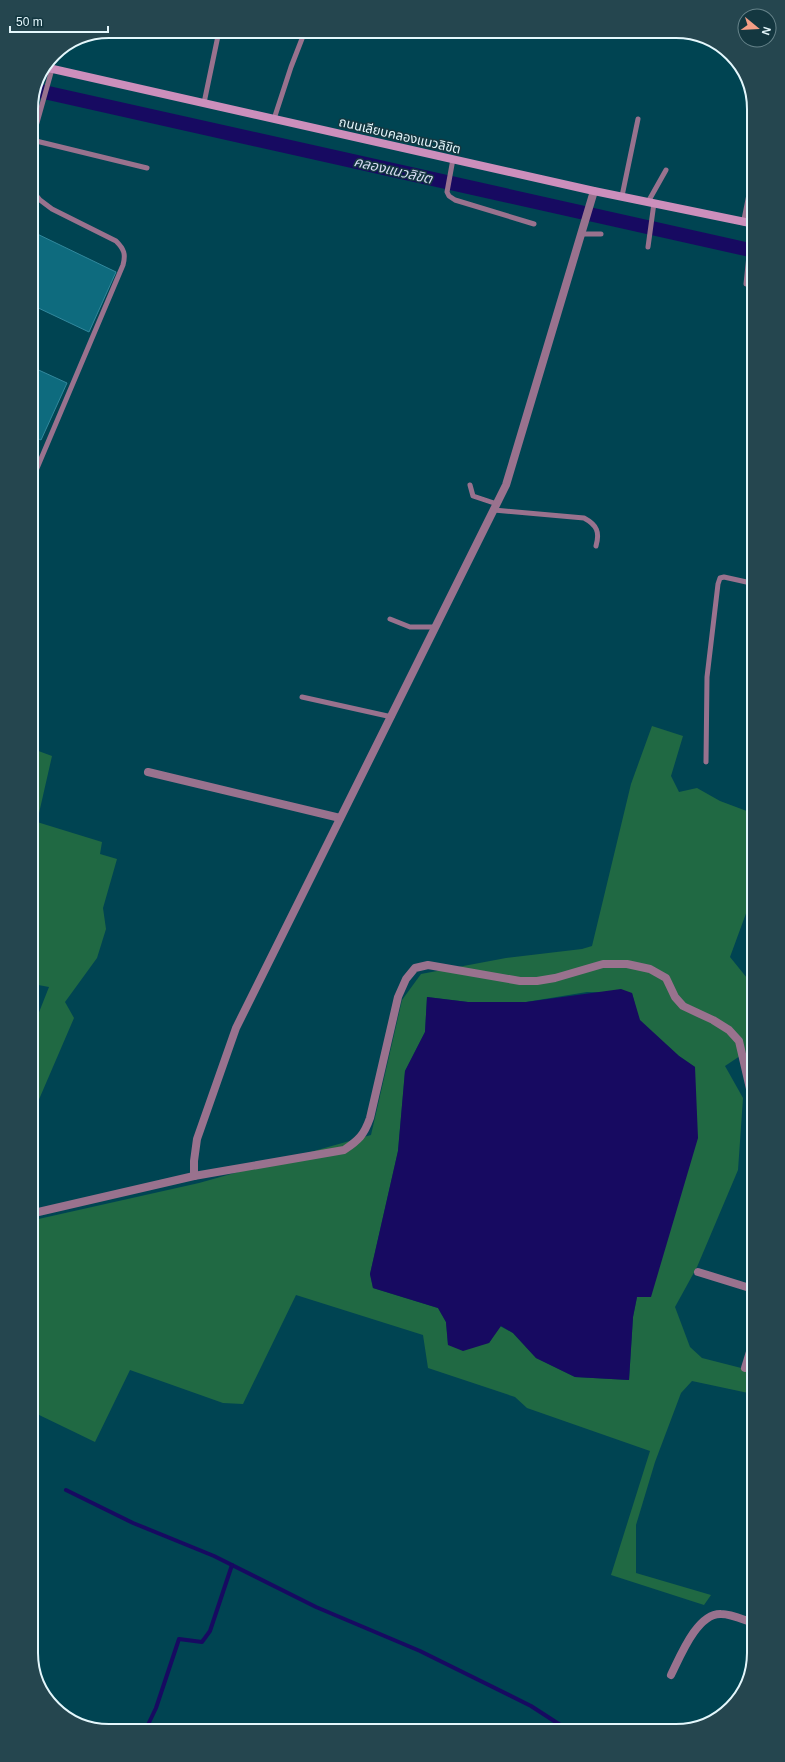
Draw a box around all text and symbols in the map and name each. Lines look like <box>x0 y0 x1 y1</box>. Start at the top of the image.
scale bar <box>10 8 108 34</box>
north arrow <box>737 8 777 48</box>
text: 50 m <box>16 15 43 29</box>
text: N <box>760 25 773 37</box>
street label: ถนนเลียบคลองแนวลิขิต <box>337 114 462 157</box>
water label: คลองแนวลิขิต <box>352 153 435 187</box>

